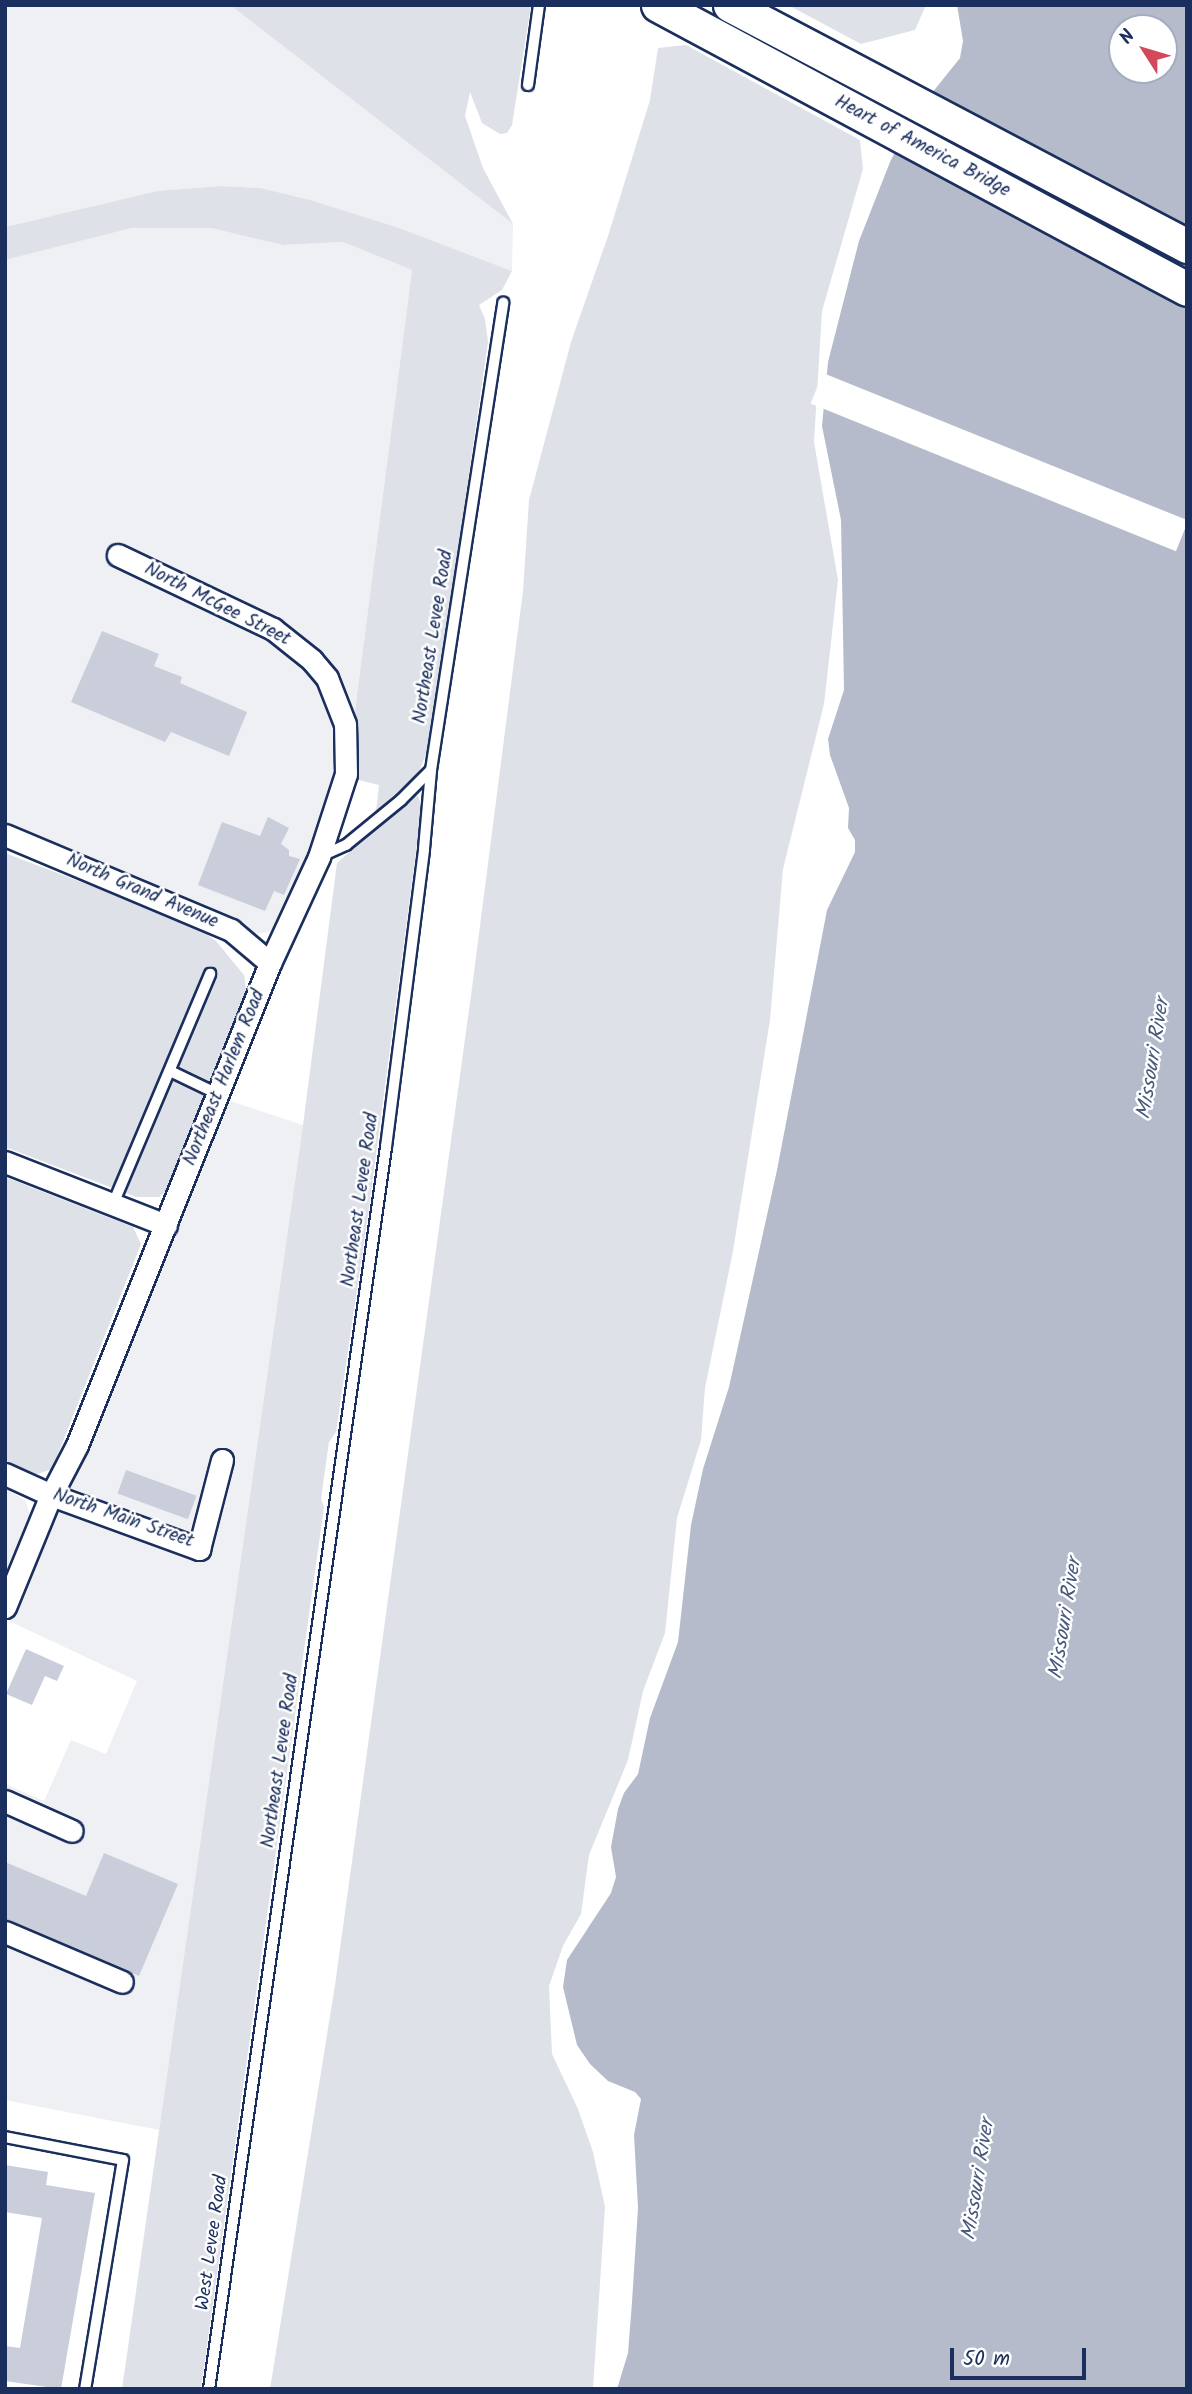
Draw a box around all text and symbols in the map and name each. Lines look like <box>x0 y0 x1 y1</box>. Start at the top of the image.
north arrow <box>1108 14 1178 84</box>
text: N <box>1112 24 1143 51</box>
street label: Heart of America Bridge <box>830 91 1014 203</box>
street label: Northeast Levee Road <box>409 549 459 725</box>
street label: North McGee Street <box>140 558 294 652</box>
street label: North Grand Avenue <box>63 850 221 934</box>
street label: Northeast Harlem Road <box>179 987 271 1169</box>
water label: Missouri River <box>1132 997 1176 1121</box>
street label: Northeast Levee Road <box>337 1111 385 1289</box>
street label: North Main Street <box>50 1484 196 1554</box>
water label: Missouri River <box>1044 1557 1088 1681</box>
street label: Northeast Levee Road <box>257 1672 305 1850</box>
water label: Missouri River <box>957 2118 1001 2242</box>
street label: West Levee Road <box>192 2174 234 2312</box>
scale bar <box>954 2334 1090 2378</box>
text: 50 m <box>963 2343 1010 2376</box>

